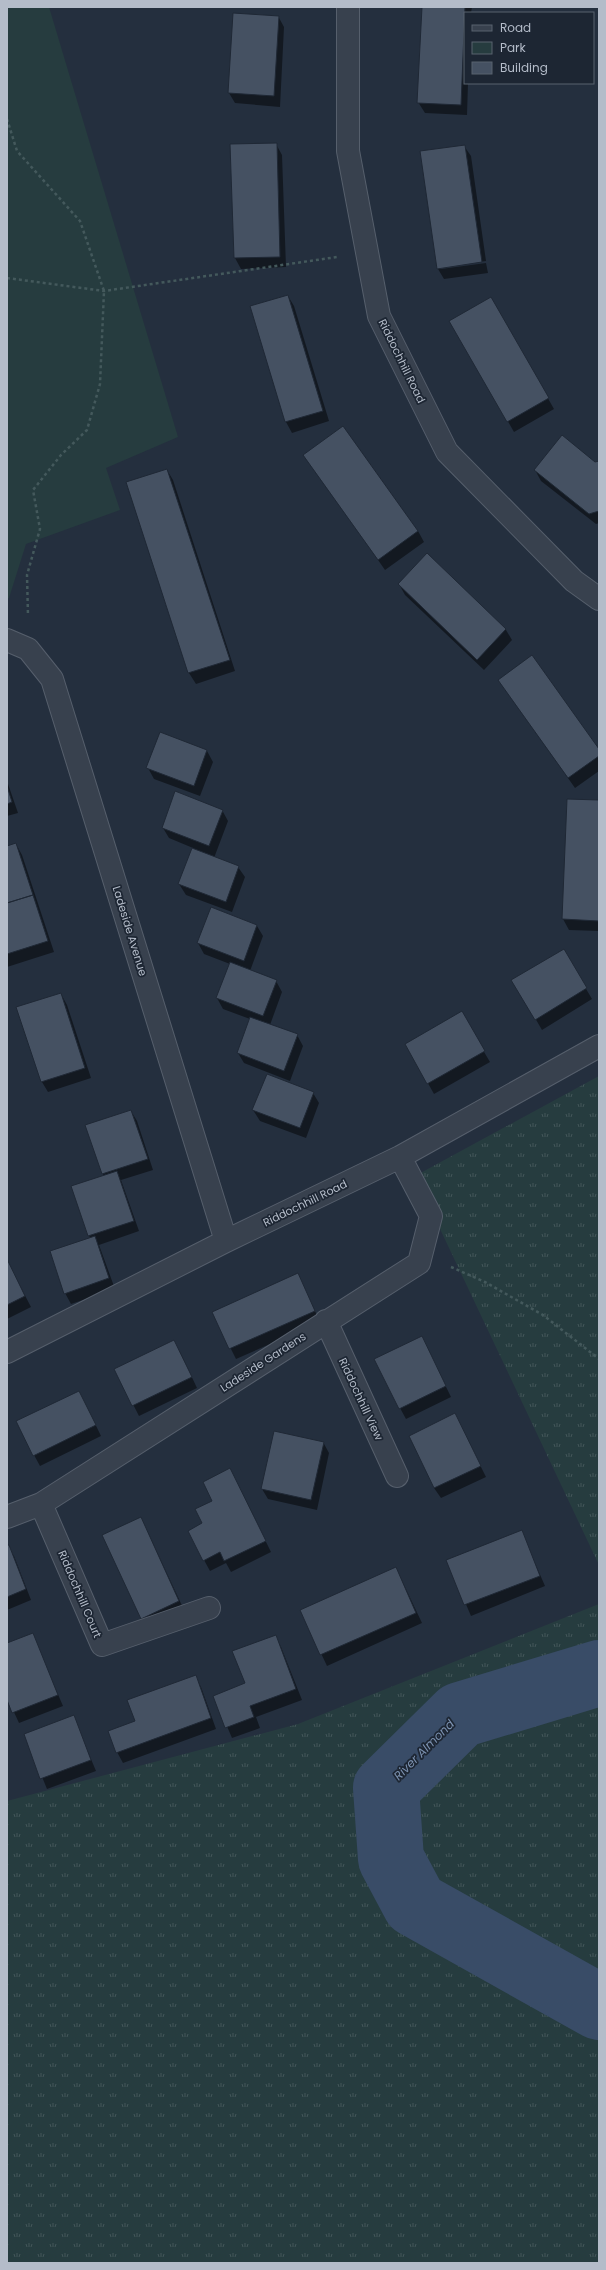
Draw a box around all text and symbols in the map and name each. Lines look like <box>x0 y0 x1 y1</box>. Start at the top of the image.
legend <box>464 12 594 84</box>
text: Road <box>500 19 531 36</box>
text: Park <box>500 39 527 56</box>
text: Building <box>500 59 548 76</box>
street label: Riddochhill Road <box>375 316 429 406</box>
street label: Ladeside Avenue <box>109 884 151 978</box>
street label: Riddochhill Road <box>260 1176 350 1230</box>
street label: Ladeside Gardens <box>217 1328 309 1396</box>
street label: Riddochhill View <box>335 1355 387 1443</box>
street label: Riddochhill Court <box>54 1548 106 1640</box>
water label: River Almond <box>390 1715 458 1784</box>

